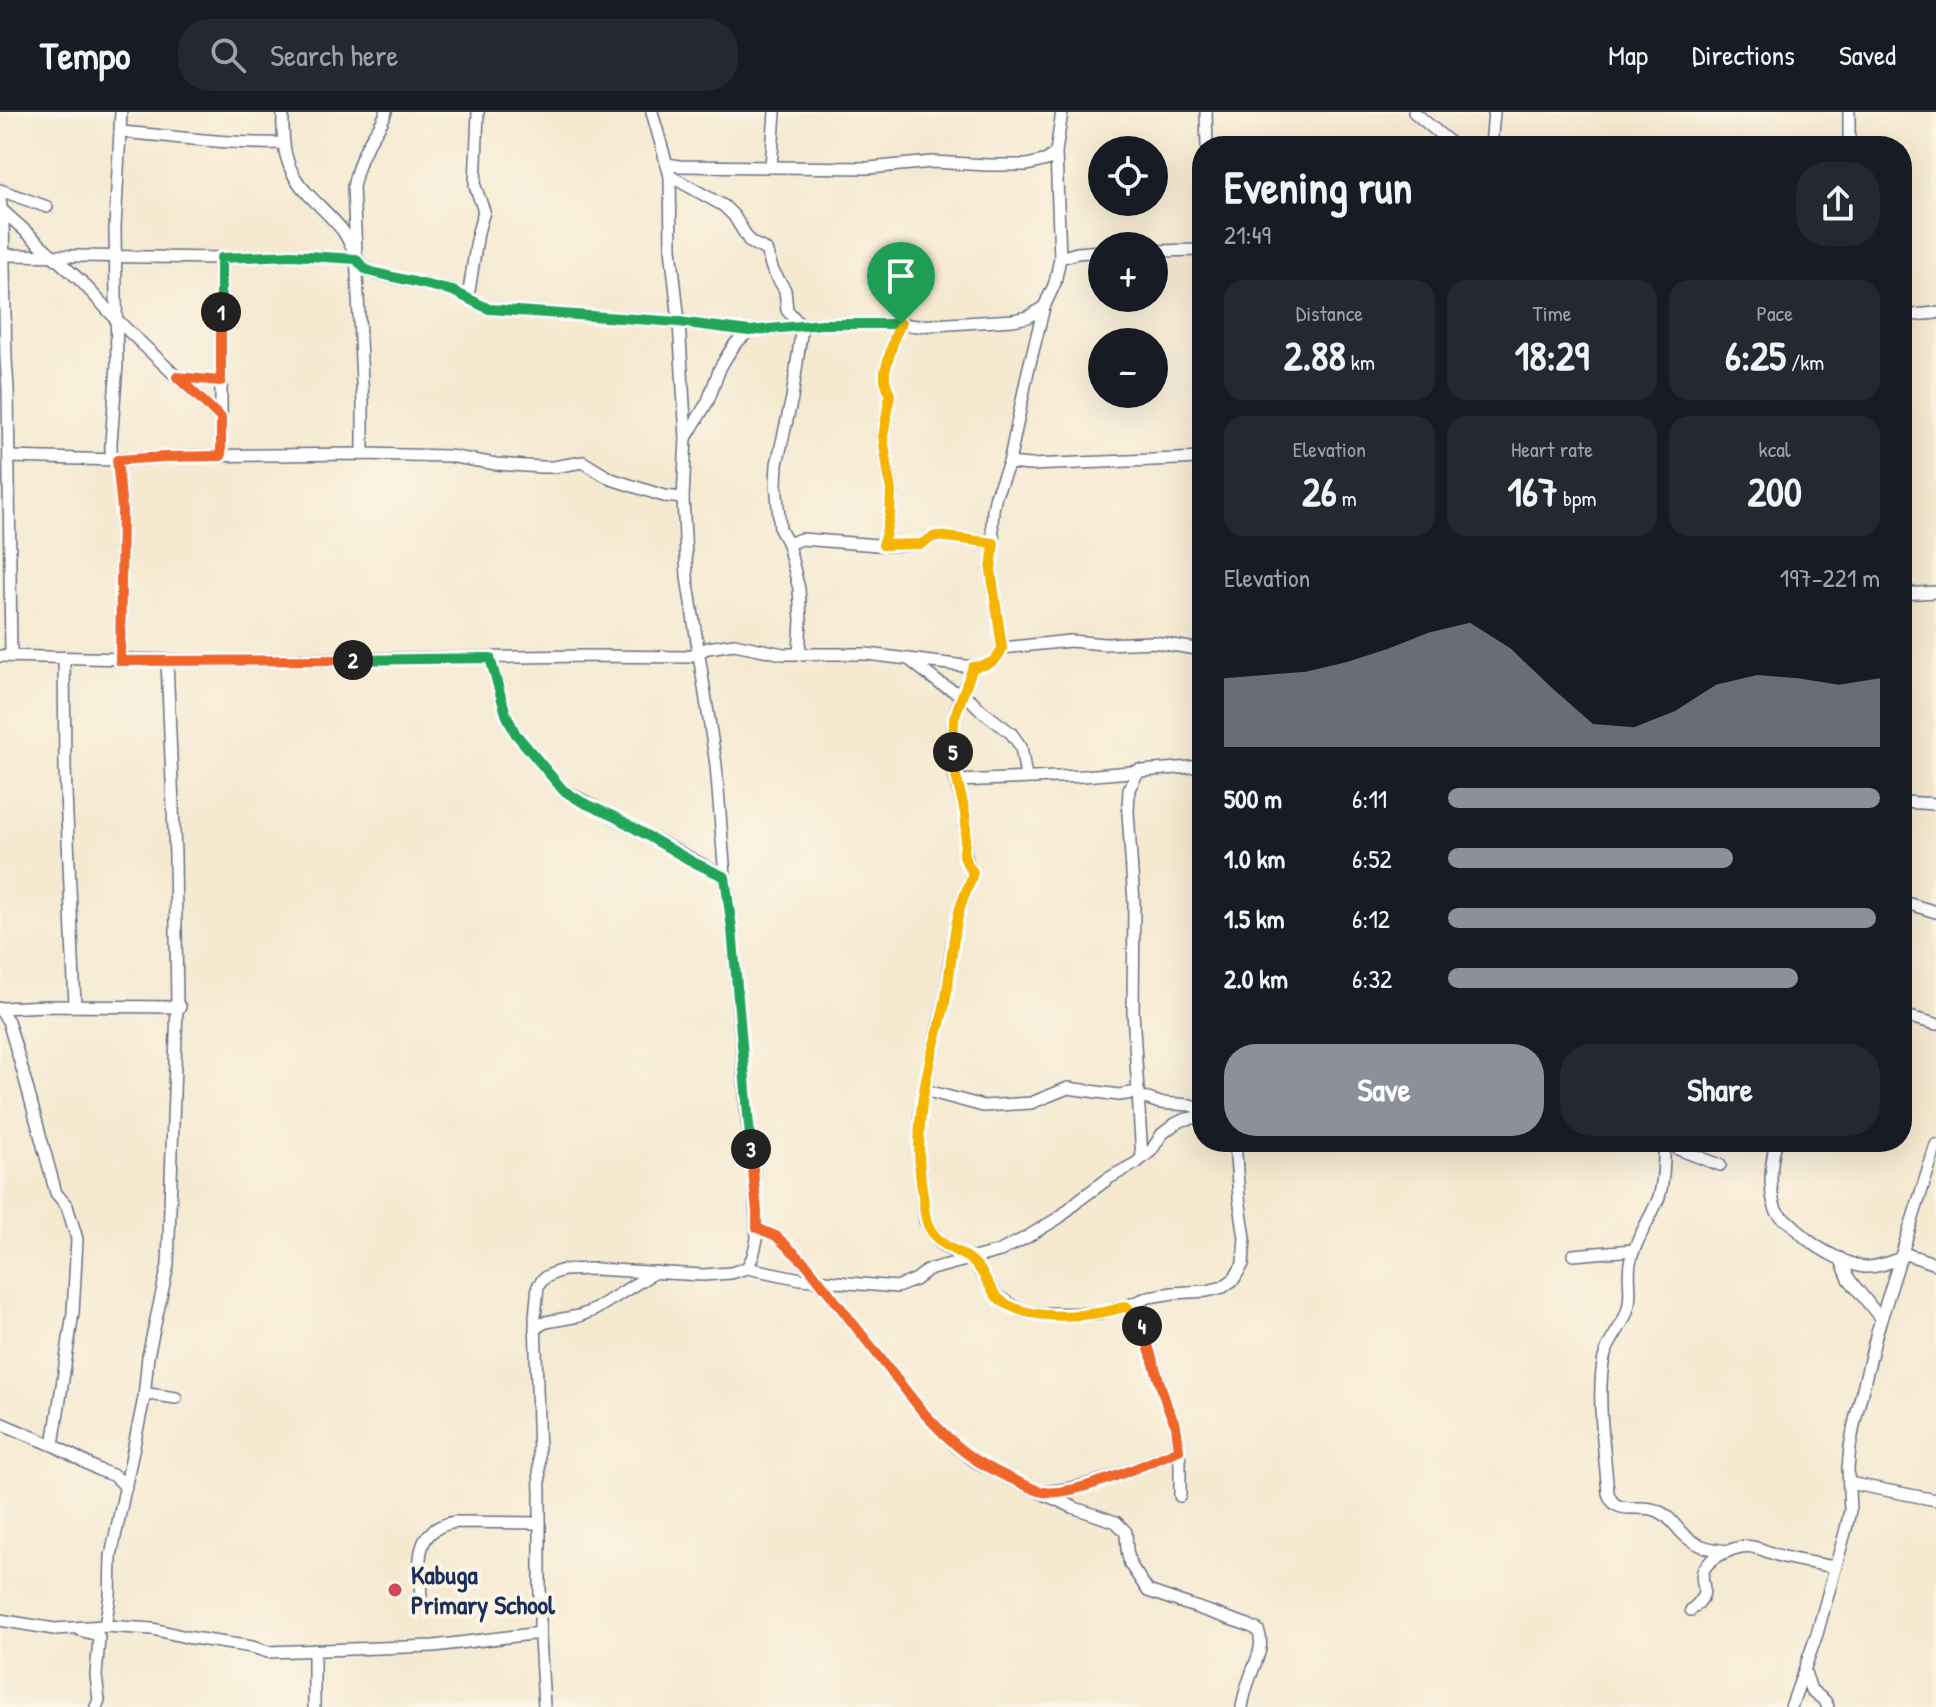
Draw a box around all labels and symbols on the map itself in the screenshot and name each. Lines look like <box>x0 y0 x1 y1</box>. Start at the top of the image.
pin <box>867 242 935 324</box>
pin: 1 <box>201 292 241 332</box>
pin: 2 <box>333 640 373 680</box>
pin: 5 <box>933 732 973 772</box>
pin: 3 <box>731 1129 771 1169</box>
pin: 4 <box>1122 1306 1162 1346</box>
place label: Kabuga Primary School <box>411 1557 556 1623</box>
marker: Kabuga Primary School <box>386 1581 404 1599</box>

